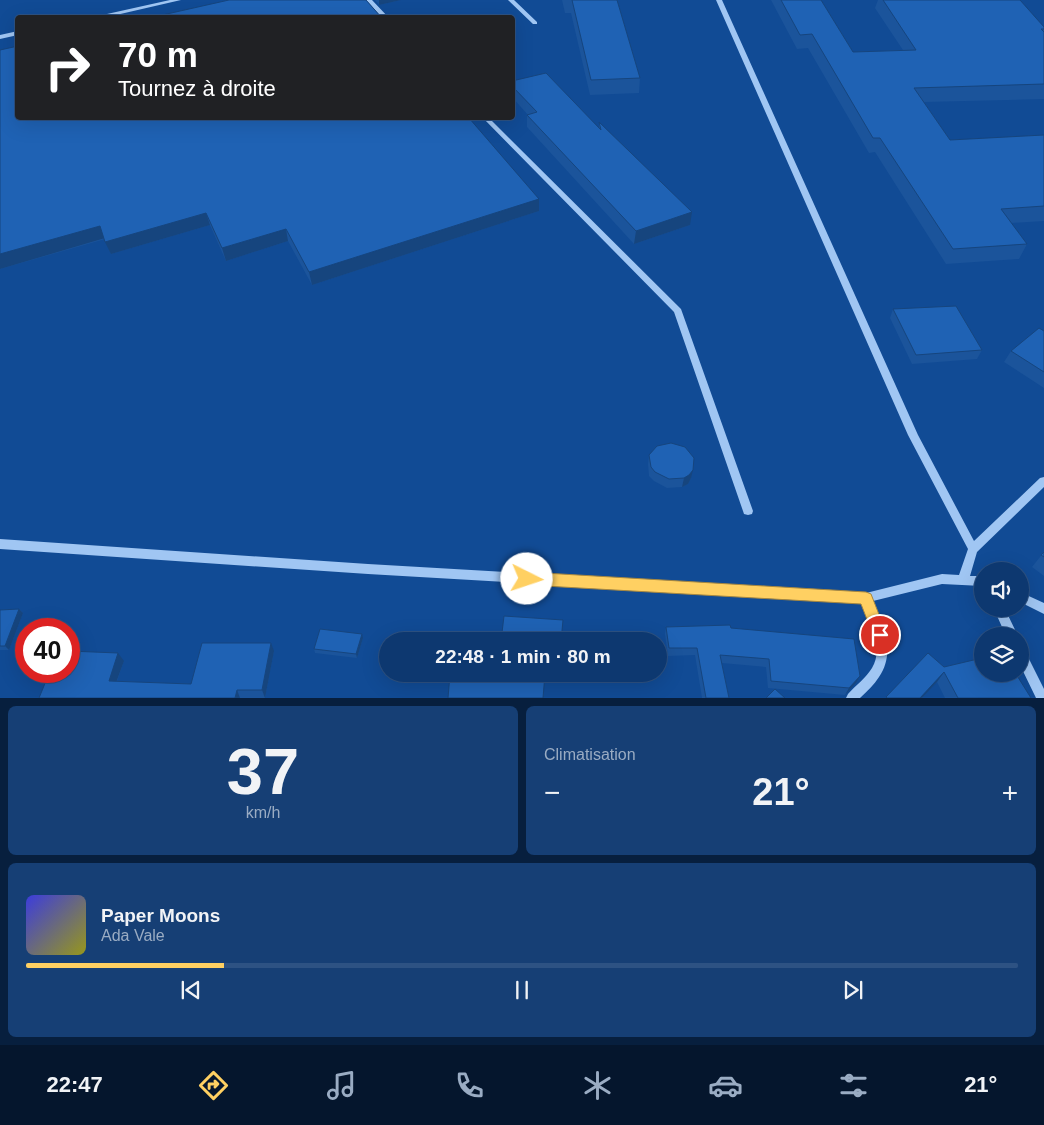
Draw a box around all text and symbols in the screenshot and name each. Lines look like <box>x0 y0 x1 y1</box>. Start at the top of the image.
icon: right <box>35 35 100 100</box>
text: 70 m <box>118 35 198 74</box>
text: Tournez à droite <box>118 76 276 101</box>
position arrow <box>500 552 552 604</box>
map controls <box>974 562 1029 682</box>
button: sound <box>974 562 1029 617</box>
pin <box>859 614 901 656</box>
speed limit sign: 40 <box>15 618 80 683</box>
icon: arrive <box>866 621 894 649</box>
button: layers <box>974 627 1029 682</box>
text: 22:48 · 1 min · 80 m <box>435 646 611 667</box>
text: 37 <box>227 735 299 808</box>
text: Climatisation <box>544 746 636 763</box>
text: 21° <box>752 771 810 813</box>
text: − <box>544 777 560 808</box>
text: + <box>1002 777 1018 808</box>
text: km/h <box>246 804 280 821</box>
text: Paper Moons <box>101 905 220 926</box>
text: Ada Vale <box>101 927 165 944</box>
icon: previous <box>177 976 205 1004</box>
icon: pause <box>508 976 536 1004</box>
icon: next <box>839 976 867 1004</box>
icon: directions <box>196 1068 231 1103</box>
icon: music <box>324 1068 359 1103</box>
icon: phone <box>452 1068 487 1103</box>
icon: climate <box>580 1068 615 1103</box>
icon: car <box>708 1068 743 1103</box>
icon: filters <box>836 1068 871 1103</box>
text: 22:47 <box>47 1072 103 1097</box>
text: 21° <box>964 1072 997 1097</box>

